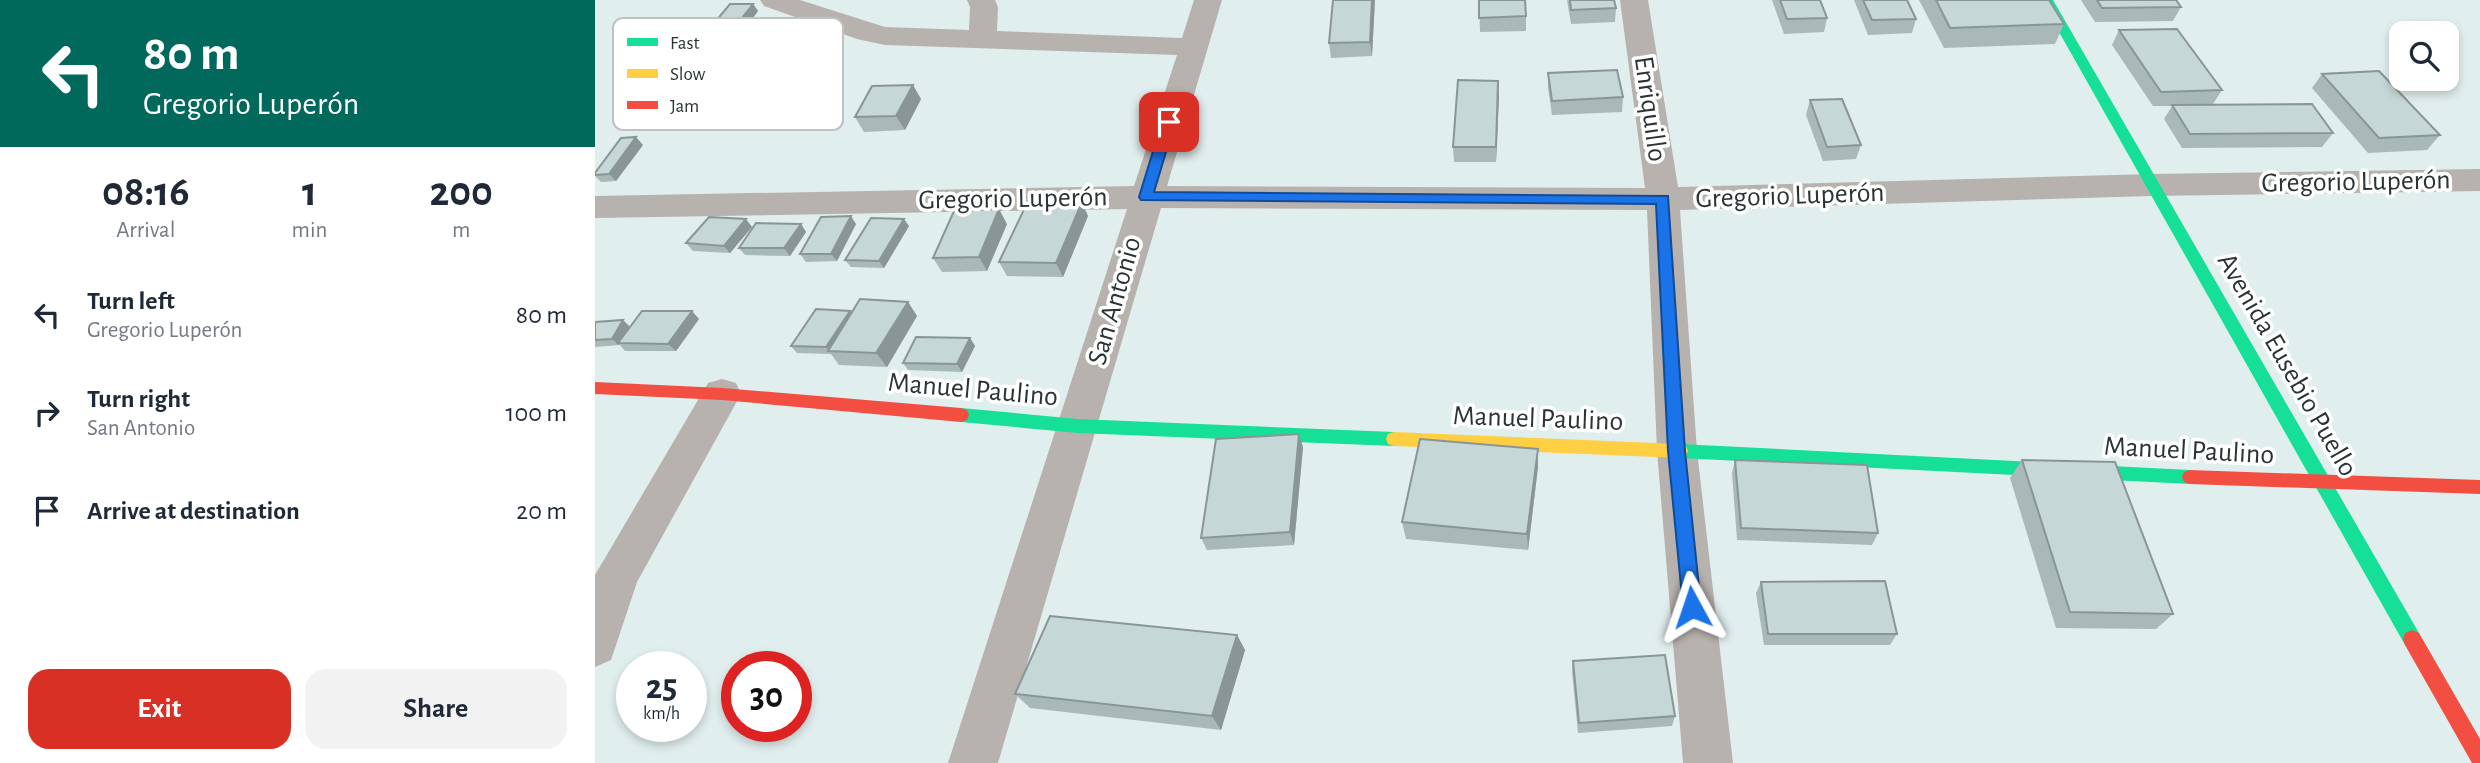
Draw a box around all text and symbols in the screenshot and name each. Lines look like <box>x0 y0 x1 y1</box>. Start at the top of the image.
legend <box>613 18 843 130</box>
map controls <box>2389 21 2459 91</box>
button: search <box>2389 21 2459 91</box>
icon: left <box>28 28 119 119</box>
text: 80 m <box>143 30 240 79</box>
text: Fast <box>670 34 700 53</box>
street label: Enriquillo <box>1629 55 1671 163</box>
text: Slow <box>670 65 706 84</box>
text: Gregorio Luperón <box>143 88 359 120</box>
pin <box>1139 92 1199 152</box>
text: Jam <box>670 97 699 116</box>
icon: arrive <box>1150 103 1188 141</box>
street label: Gregorio Luperón <box>2261 166 2451 198</box>
text: 08:16 <box>102 171 190 213</box>
text: 1 <box>302 171 317 213</box>
text: 200 <box>429 171 493 213</box>
street label: Gregorio Luperón <box>1695 179 1885 213</box>
street label: Gregorio Luperón <box>918 183 1108 215</box>
text: Arrival <box>116 219 175 242</box>
text: min <box>292 219 327 242</box>
text: m <box>452 219 470 242</box>
street label: San Antonio <box>1083 234 1147 368</box>
street label: Avenida Eusebio Puello <box>2212 249 2362 481</box>
text: Turn left <box>87 288 175 314</box>
icon: left <box>28 296 66 334</box>
text: 80 m <box>516 302 567 328</box>
text: Gregorio Luperón <box>87 319 242 342</box>
street label: Manuel Paulino <box>887 369 1059 411</box>
text: Turn right <box>87 386 190 412</box>
icon: right <box>28 394 66 432</box>
text: 100 m <box>506 400 567 426</box>
street label: Manuel Paulino <box>1452 402 1624 436</box>
text: San Antonio <box>87 417 195 440</box>
street label: Manuel Paulino <box>2103 433 2275 469</box>
icon: arrive <box>28 492 66 530</box>
text: Arrive at destination <box>87 498 300 524</box>
text: 20 m <box>516 498 567 524</box>
position arrow <box>1655 570 1729 644</box>
speed limit sign: 30 <box>721 651 812 742</box>
button: Exit <box>28 669 291 749</box>
button: Share <box>305 669 567 749</box>
text: 25 <box>646 670 677 705</box>
text: km/h <box>643 705 680 723</box>

